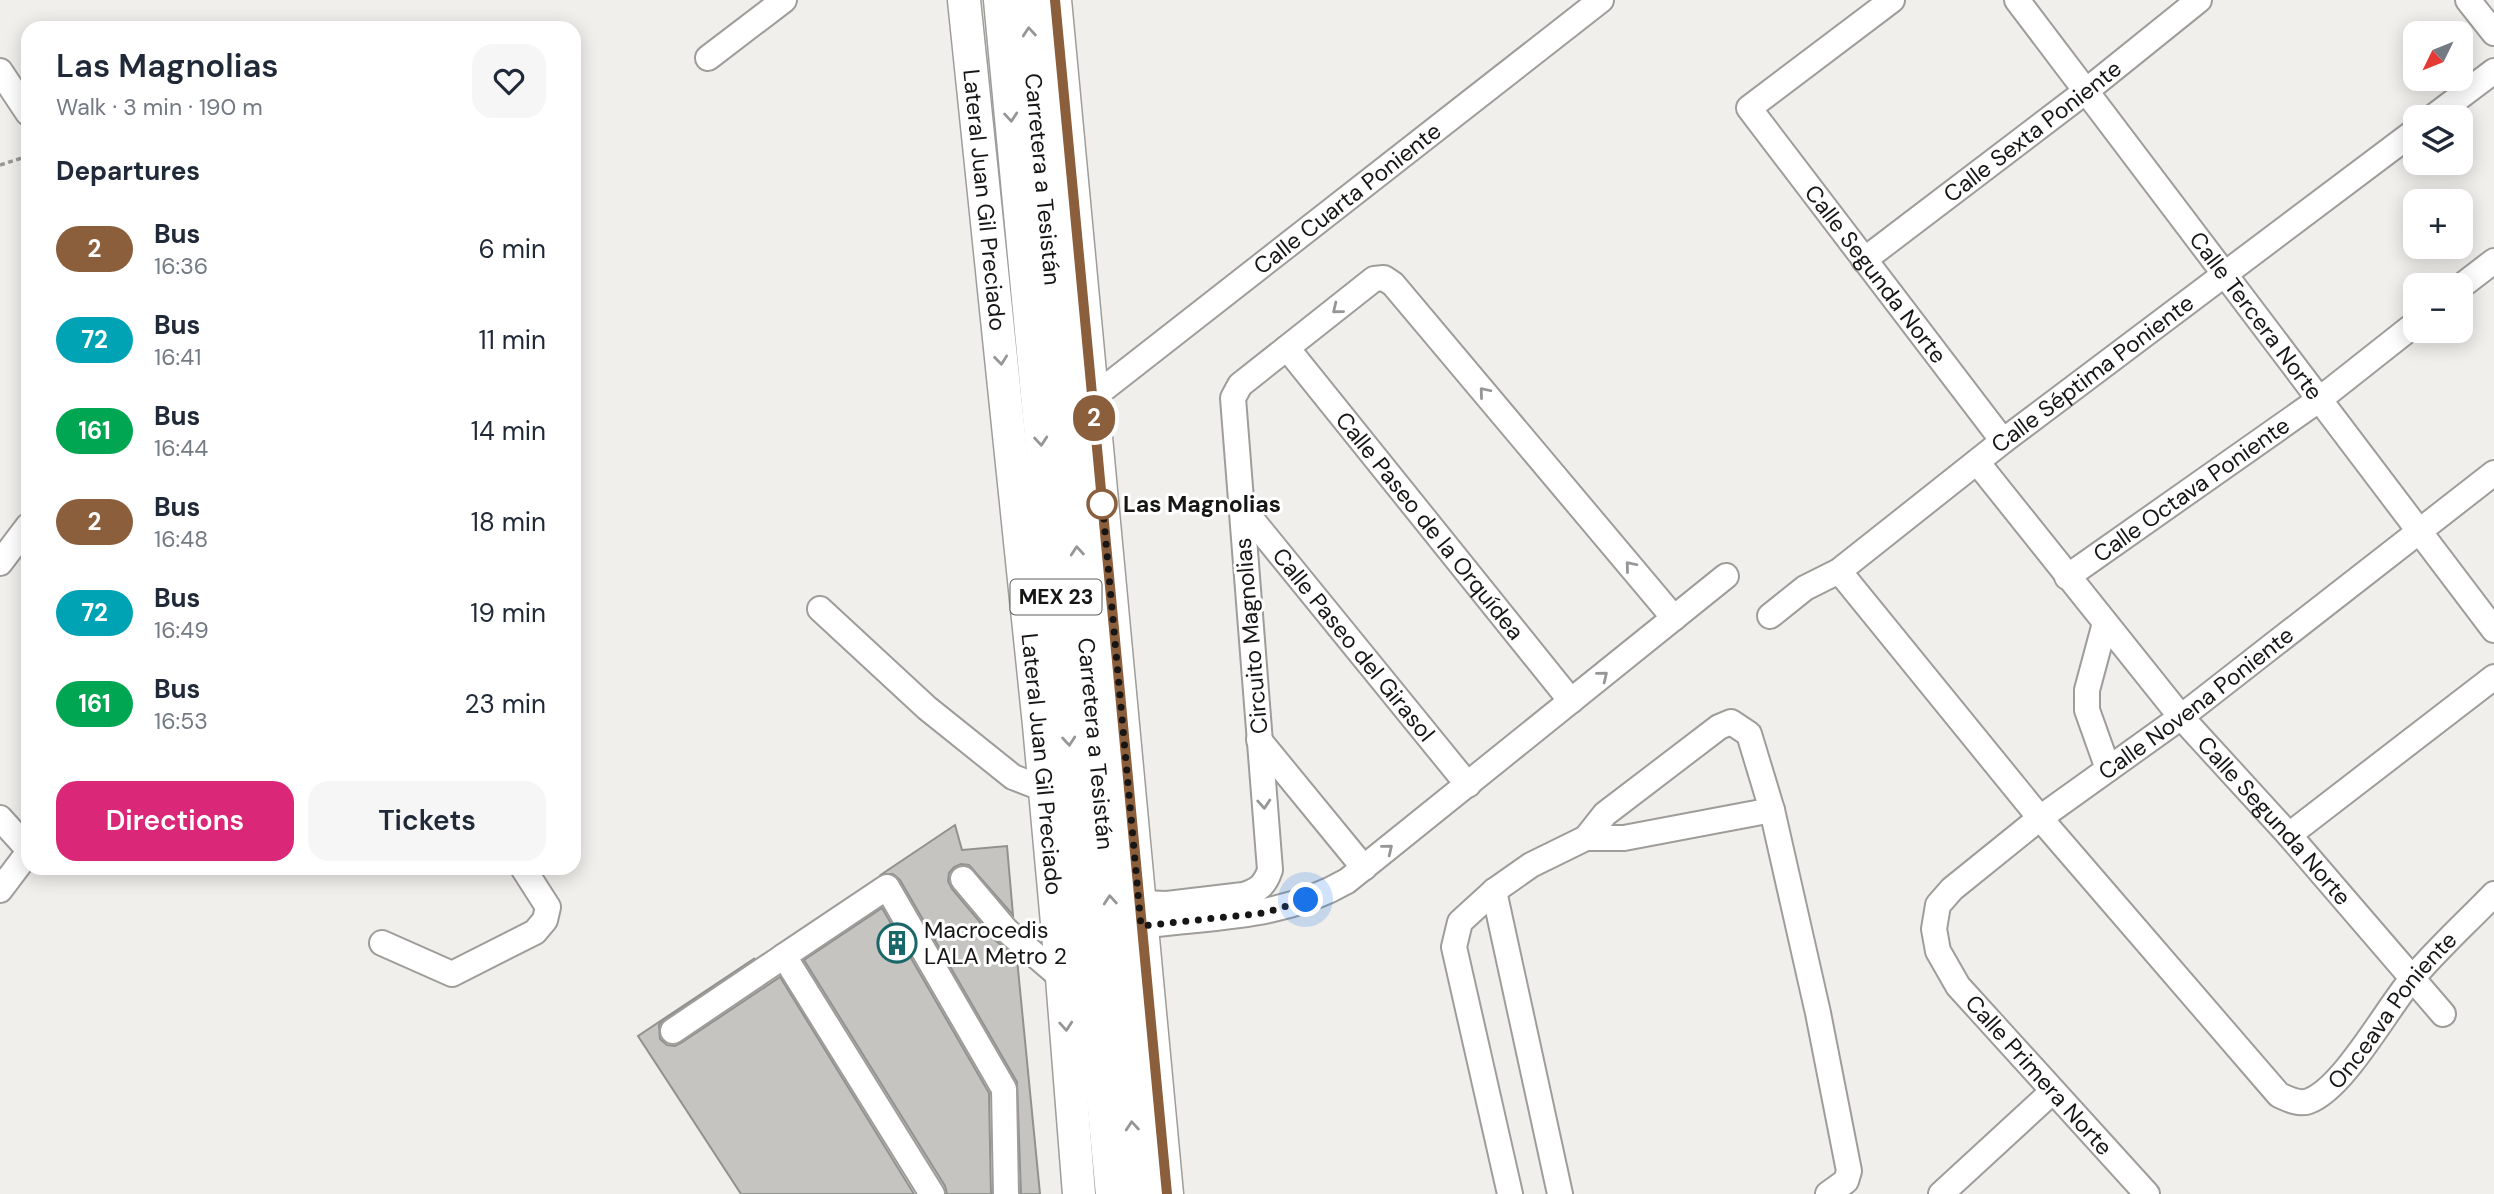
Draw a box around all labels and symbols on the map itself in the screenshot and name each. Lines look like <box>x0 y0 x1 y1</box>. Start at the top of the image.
north arrow <box>2403 21 2473 91</box>
one-way arrow <box>1022 26 1037 37</box>
street label: Calle Sexta Poniente <box>1937 53 2128 209</box>
street label: Lateral Juan Gil Preciado <box>956 68 1013 332</box>
street label: Carretera a Tesistán <box>1018 72 1068 286</box>
one-way arrow <box>1003 112 1018 123</box>
street label: Calle Cuarta Poniente <box>1247 116 1447 281</box>
street label: Calle Segunda Norte <box>1798 179 1953 369</box>
street label: Calle Tercera Norte <box>2183 225 2329 406</box>
street label: Calle Séptima Poniente <box>1985 288 2200 460</box>
one-way arrow <box>1333 300 1345 313</box>
one-way arrow <box>993 355 1008 366</box>
one-way arrow <box>1480 387 1492 400</box>
line badge: 2 <box>1071 395 1117 441</box>
street label: Calle Paseo de la Orquídea <box>1329 405 1531 646</box>
street label: Calle Octava Poniente <box>2087 410 2295 569</box>
one-way arrow <box>1033 436 1048 447</box>
marker: Las Magnolias <box>1087 489 1117 519</box>
place label: Las Magnolias <box>1123 489 1281 519</box>
street label: Circuito Magnolias <box>1227 537 1275 735</box>
street label: Calle Paseo del Girasol <box>1266 542 1441 748</box>
one-way arrow <box>1070 545 1085 557</box>
one-way arrow <box>1626 561 1638 574</box>
road number: MEX 23 <box>1010 580 1102 614</box>
street label: Calle Novena Poniente <box>2092 620 2300 786</box>
street label: Lateral Juan Gil Preciado <box>1015 632 1069 896</box>
street label: Carretera a Tesistán <box>1071 636 1121 851</box>
one-way arrow <box>1595 671 1607 684</box>
street label: Calle Segunda Norte <box>2191 730 2358 911</box>
one-way arrow <box>1061 735 1076 746</box>
one-way arrow <box>1256 799 1271 810</box>
one-way arrow <box>1380 845 1392 858</box>
your location <box>1288 882 1323 917</box>
one-way arrow <box>1103 894 1118 905</box>
place label: Macrocedis LALA Metro 2 <box>924 915 1067 971</box>
building icon: Macrocedis LALA Metro 2 <box>876 922 918 964</box>
street label: Onceava Poniente <box>2321 925 2463 1096</box>
street label: Calle Primera Norte <box>1959 988 2119 1162</box>
one-way arrow <box>1058 1020 1073 1031</box>
one-way arrow <box>1124 1120 1139 1132</box>

